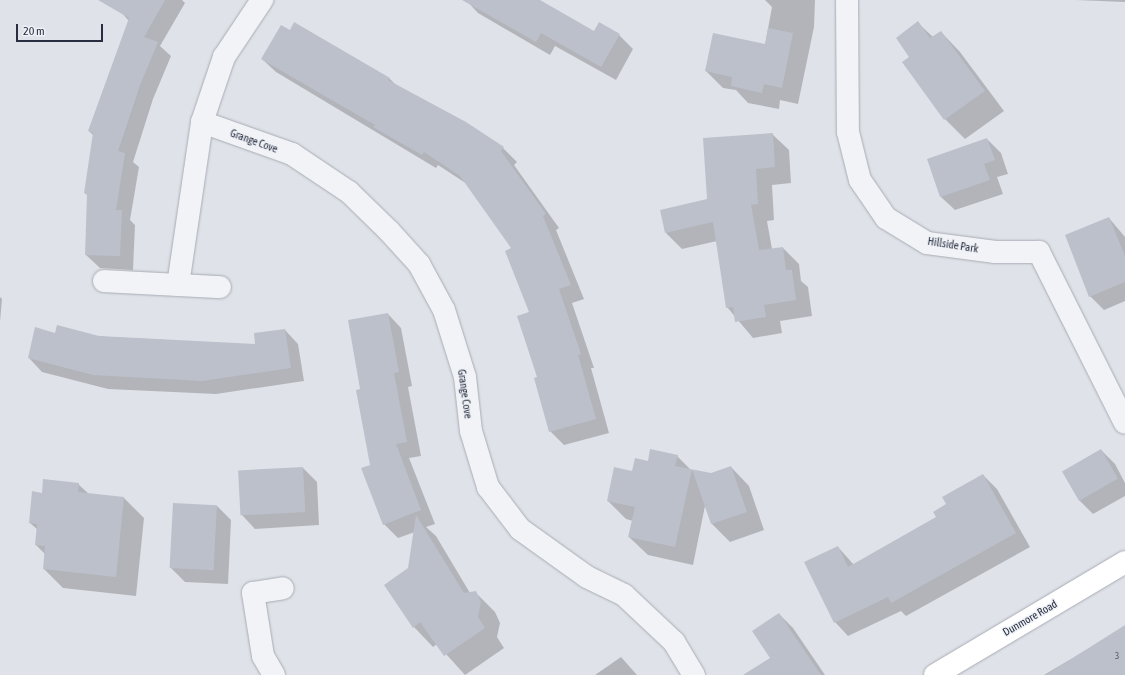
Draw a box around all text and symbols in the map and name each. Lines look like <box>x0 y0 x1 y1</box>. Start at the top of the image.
scale bar <box>18 16 105 42</box>
text: 20 m <box>23 24 45 38</box>
street label: Grange Cove <box>228 126 280 156</box>
street label: Hillside Park <box>927 234 979 256</box>
street label: Grange Cove <box>455 368 475 420</box>
street label: Dunmore Road <box>1000 597 1060 639</box>
house number: 3 <box>1115 651 1119 661</box>

